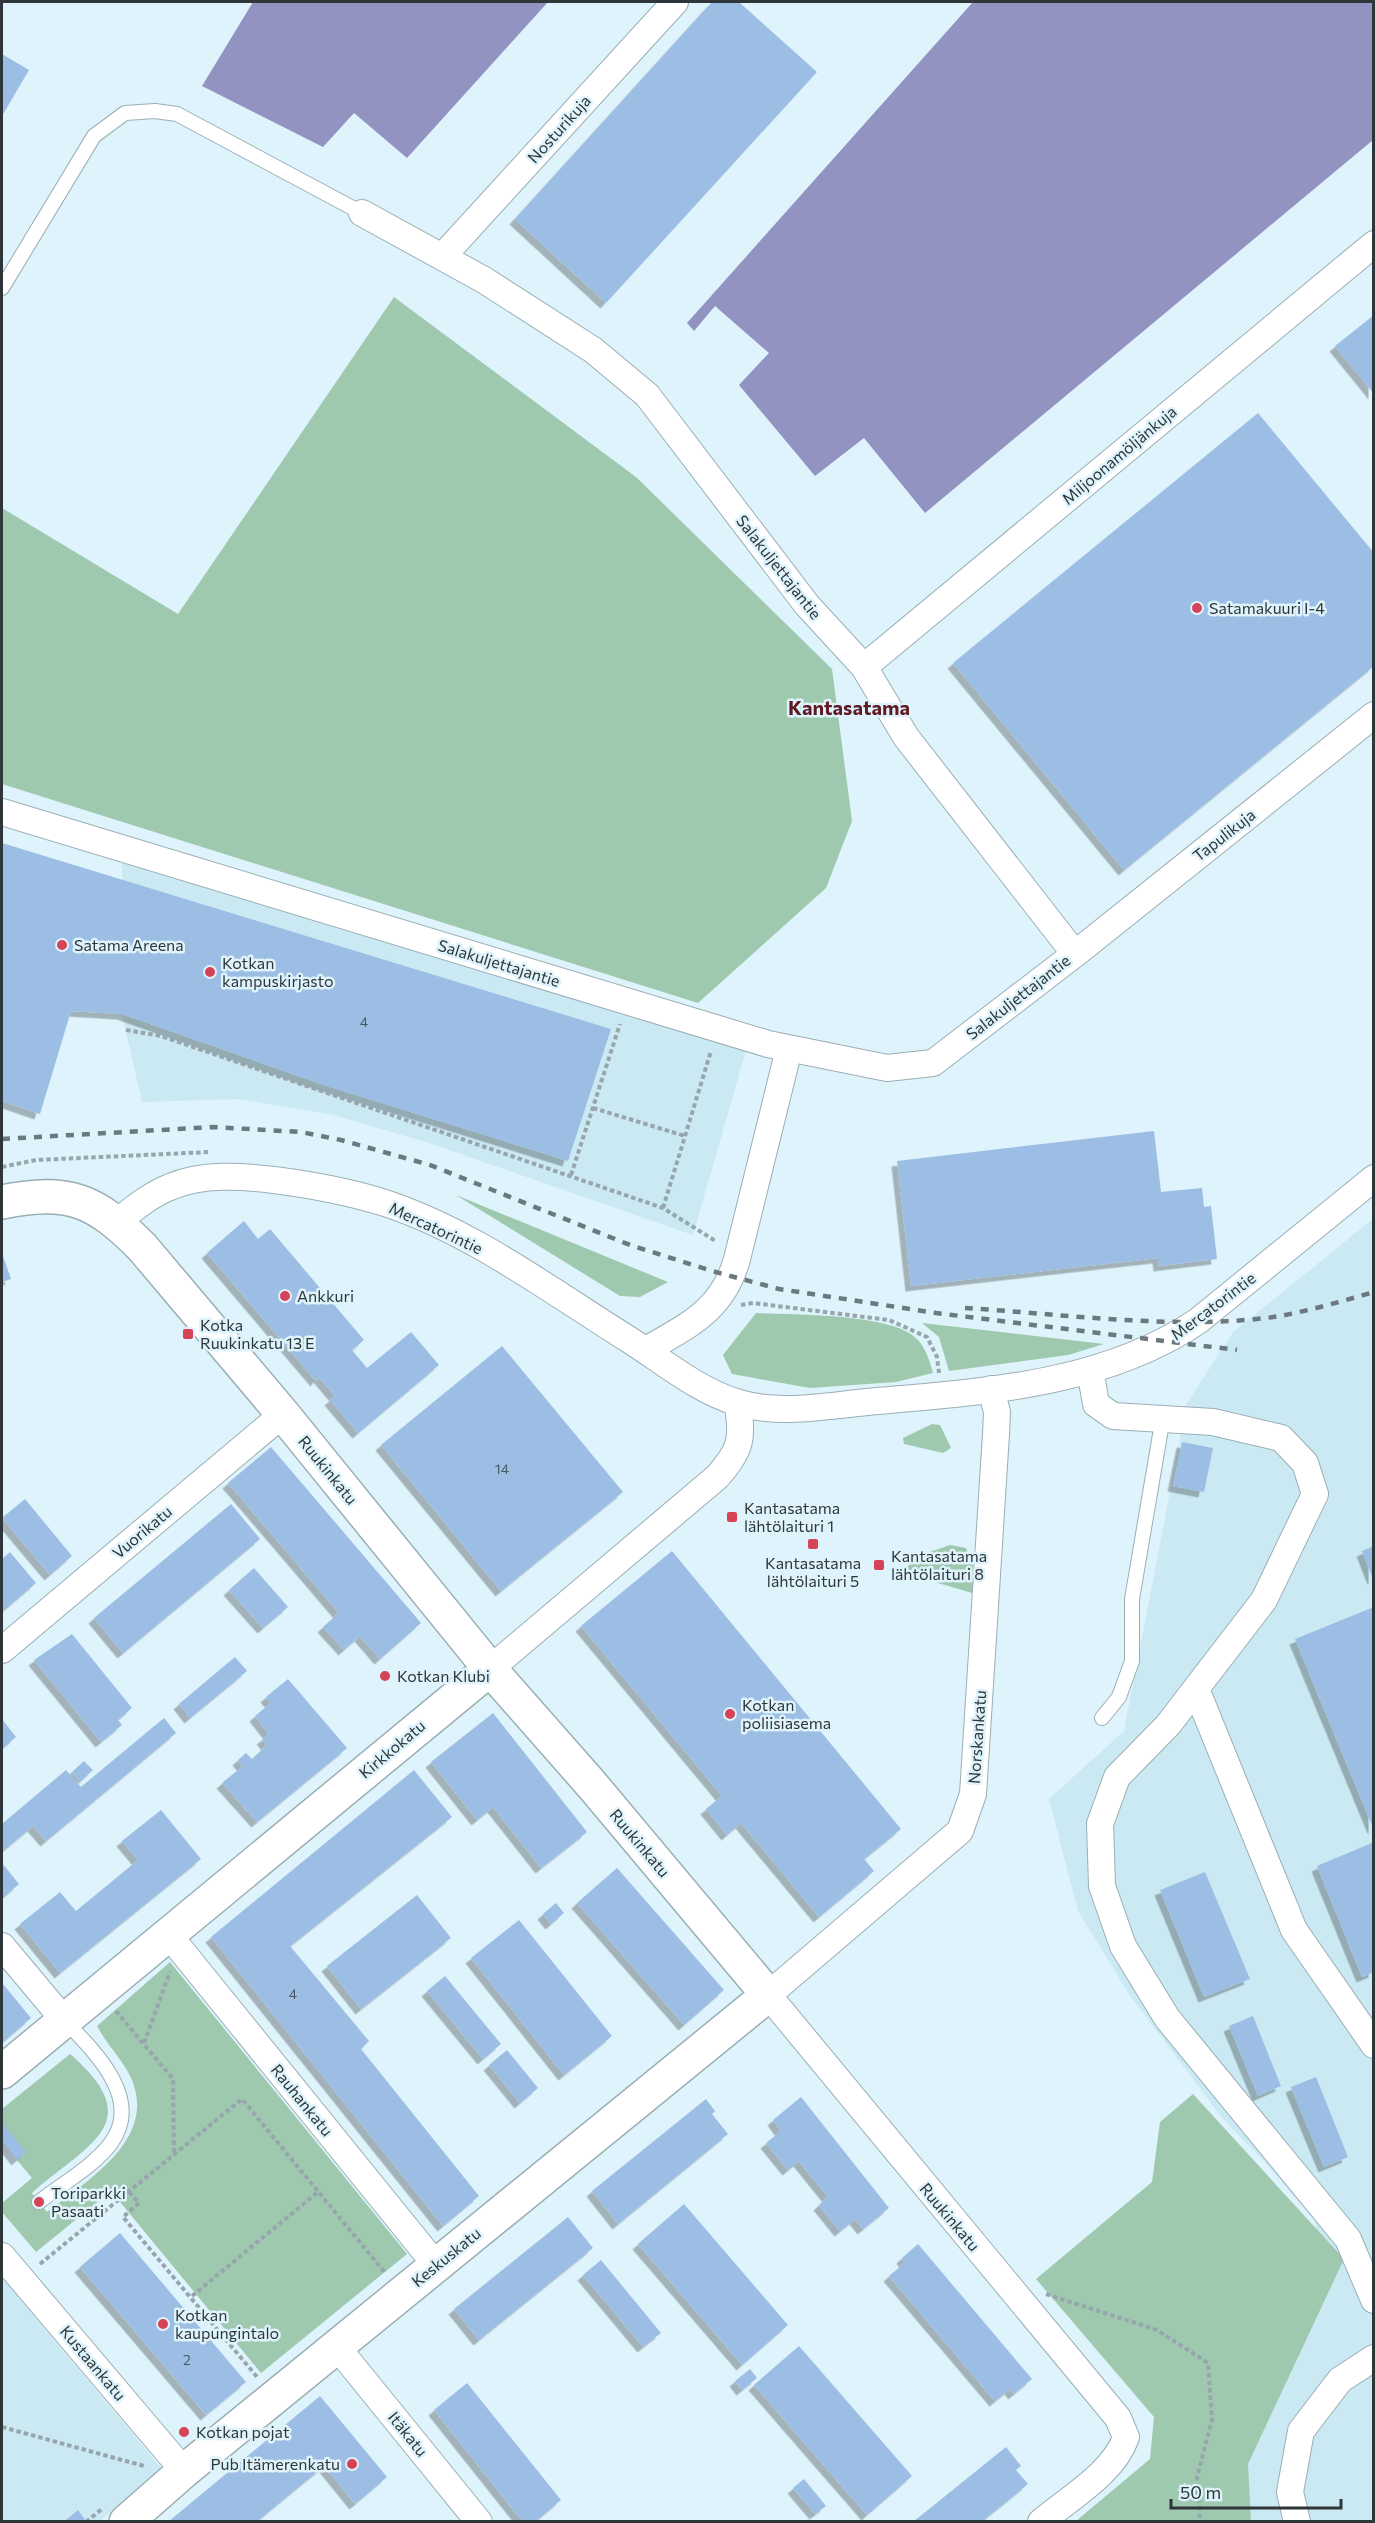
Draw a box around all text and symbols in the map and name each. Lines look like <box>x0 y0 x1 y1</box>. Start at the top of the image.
street label: Nosturikuja <box>523 91 594 167</box>
street label: Miljoonamöljänkuja <box>1058 401 1180 508</box>
street label: Salakuljettajantie <box>733 511 826 622</box>
place label: Satamakuuri I-4 <box>1209 598 1325 617</box>
marker: Satamakuuri I-4 <box>1190 601 1204 615</box>
district label: Kantasatama <box>788 695 910 719</box>
street label: Tapulikuja <box>1189 804 1259 865</box>
place label: Satama Areena <box>74 935 184 954</box>
street label: Salakuljettajantie <box>436 935 562 990</box>
marker: Satama Areena <box>55 938 69 952</box>
street label: Salakuljettajantie <box>962 950 1073 1043</box>
place label: Kotkan kampuskirjasto <box>222 953 334 990</box>
marker: Kotkan kampuskirjasto <box>203 965 217 979</box>
house number: 4 <box>360 1013 369 1030</box>
street label: Mercatorintie <box>386 1198 486 1257</box>
street label: Mercatorintie <box>1167 1268 1259 1344</box>
place label: Ankkuri <box>297 1286 354 1305</box>
marker: Ankkuri <box>278 1289 292 1303</box>
place label: Kotka Ruukinkatu 13 E <box>200 1315 315 1352</box>
marker: Kotka Ruukinkatu 13 E <box>181 1327 195 1341</box>
street label: Ruukinkatu <box>295 1431 362 1508</box>
house number: 14 <box>495 1460 510 1477</box>
place label: Kantasatama lähtölaituri 1 <box>744 1498 840 1535</box>
street label: Vuorikatu <box>108 1501 175 1562</box>
marker: Kantasatama lähtölaituri 1 <box>725 1510 739 1524</box>
marker: Kantasatama lähtölaituri 5 <box>806 1537 820 1551</box>
place label: Kantasatama lähtölaituri 8 <box>891 1546 987 1583</box>
place label: Kantasatama lähtölaituri 5 <box>765 1553 861 1590</box>
marker: Kantasatama lähtölaituri 8 <box>872 1558 886 1572</box>
place label: Kotkan Klubi <box>397 1666 490 1685</box>
marker: Kotkan Klubi <box>378 1669 392 1683</box>
street label: Norskankatu <box>964 1690 989 1784</box>
place label: Kotkan poliisiasema <box>742 1695 831 1732</box>
marker: Kotkan poliisiasema <box>723 1707 737 1721</box>
street label: Kirkkokatu <box>355 1716 429 1782</box>
street label: Ruukinkatu <box>606 1805 674 1881</box>
house number: 4 <box>289 1985 298 2002</box>
street label: Rauhankatu <box>268 2060 337 2140</box>
street label: Ruukinkatu <box>916 2179 984 2255</box>
place label: Toriparkki Pasaati <box>51 2183 126 2220</box>
marker: Toriparkki Pasaati <box>32 2195 46 2209</box>
street label: Keskuskatu <box>407 2223 484 2290</box>
place label: Kotkan kaupungintalo <box>175 2305 279 2342</box>
marker: Kotkan kaupungintalo <box>156 2317 170 2331</box>
street label: Kustaankatu <box>57 2321 130 2404</box>
house number: 2 <box>183 2351 191 2368</box>
street label: Itäkatu <box>385 2408 432 2460</box>
place label: Kotkan pojat <box>196 2422 290 2441</box>
marker: Kotkan pojat <box>177 2425 191 2439</box>
place label: Pub Itämerenkatu <box>211 2454 340 2473</box>
marker: Pub Itämerenkatu <box>345 2457 359 2471</box>
scale bar <box>1171 2472 1340 2510</box>
text: 50 m <box>1180 2481 1221 2503</box>

